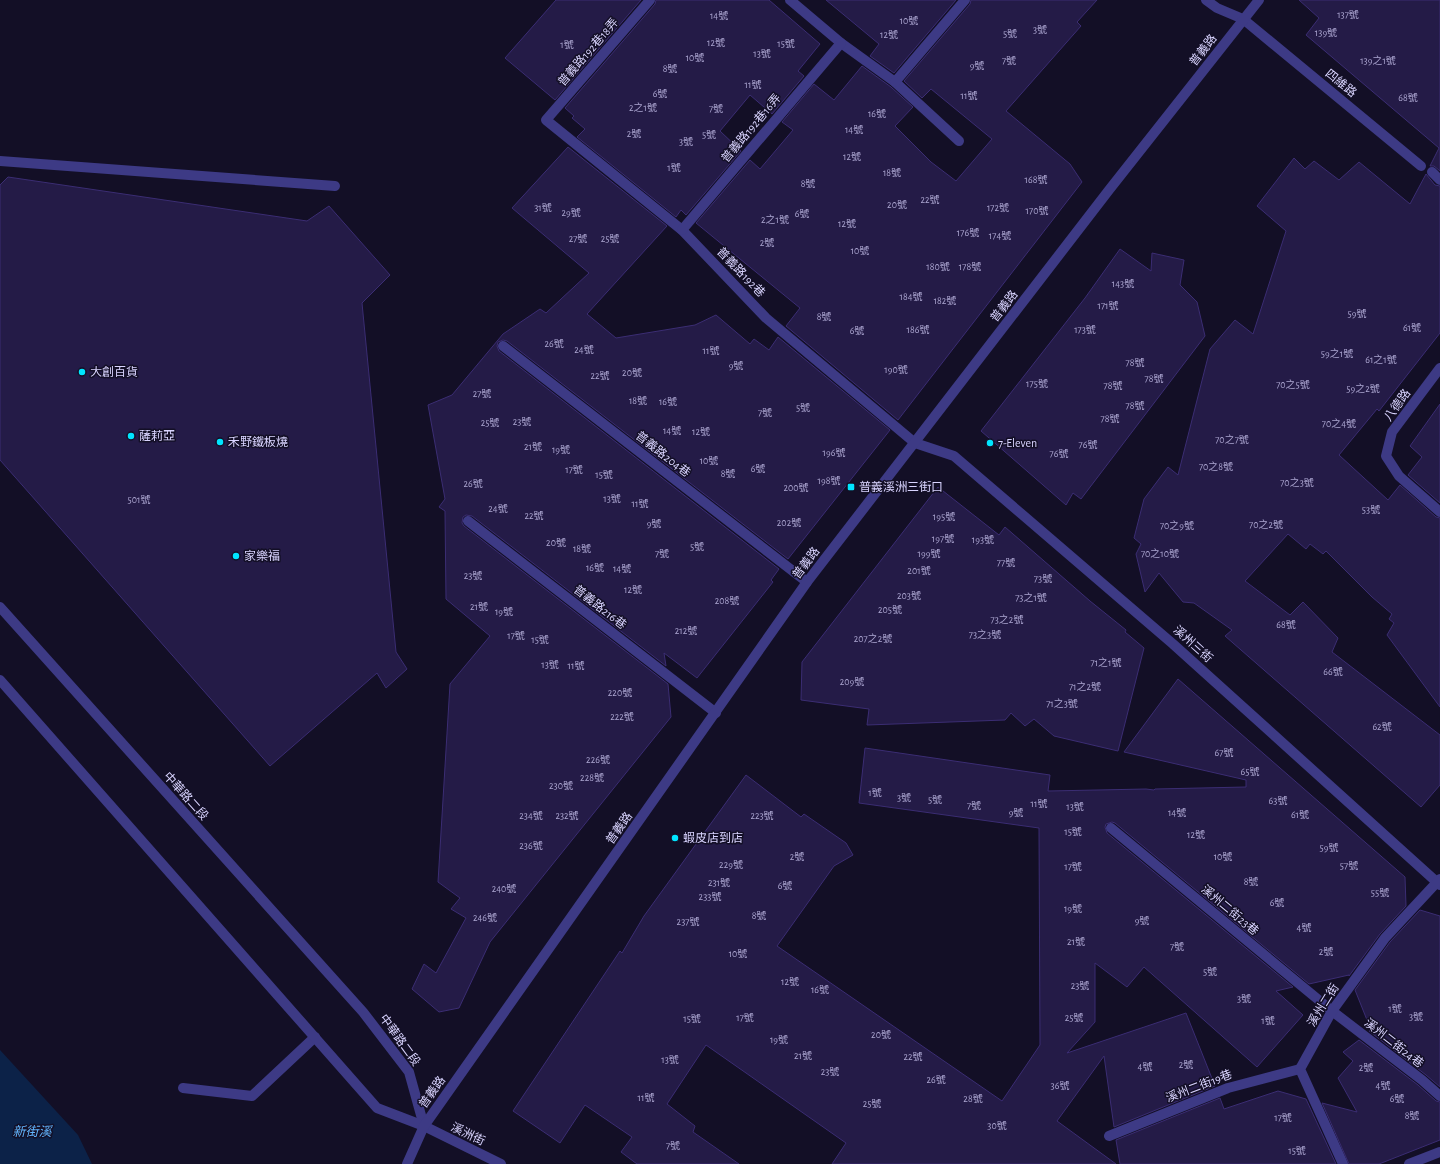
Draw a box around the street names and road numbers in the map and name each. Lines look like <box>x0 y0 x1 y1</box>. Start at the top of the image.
street label: 普義路192巷18弄 <box>555 15 620 88</box>
street label: 普義路 <box>1186 32 1219 68</box>
street label: 四維路 <box>1323 66 1359 99</box>
street label: 普義路192巷16弄 <box>718 91 783 164</box>
street label: 普義路192巷 <box>715 244 768 299</box>
street label: 普義路 <box>987 288 1020 324</box>
street label: 八德路 <box>1381 386 1412 423</box>
street label: 普義路204巷 <box>633 428 693 479</box>
street label: 普義路 <box>790 544 822 581</box>
street label: 普義路216巷 <box>571 582 629 631</box>
street label: 溪州三街 <box>1171 623 1216 665</box>
street label: 中華路二段 <box>161 769 211 822</box>
street label: 普義路 <box>603 809 634 846</box>
street label: 溪州二街23巷 <box>1199 882 1261 937</box>
street label: 溪州二街 <box>1304 981 1341 1029</box>
street label: 中華路二段 <box>378 1012 423 1068</box>
street label: 溪州二街24巷 <box>1362 1016 1426 1070</box>
street label: 溪州二街19巷 <box>1164 1067 1234 1104</box>
street label: 普義路 <box>416 1073 447 1110</box>
street label: 溪洲街 <box>449 1120 487 1147</box>

